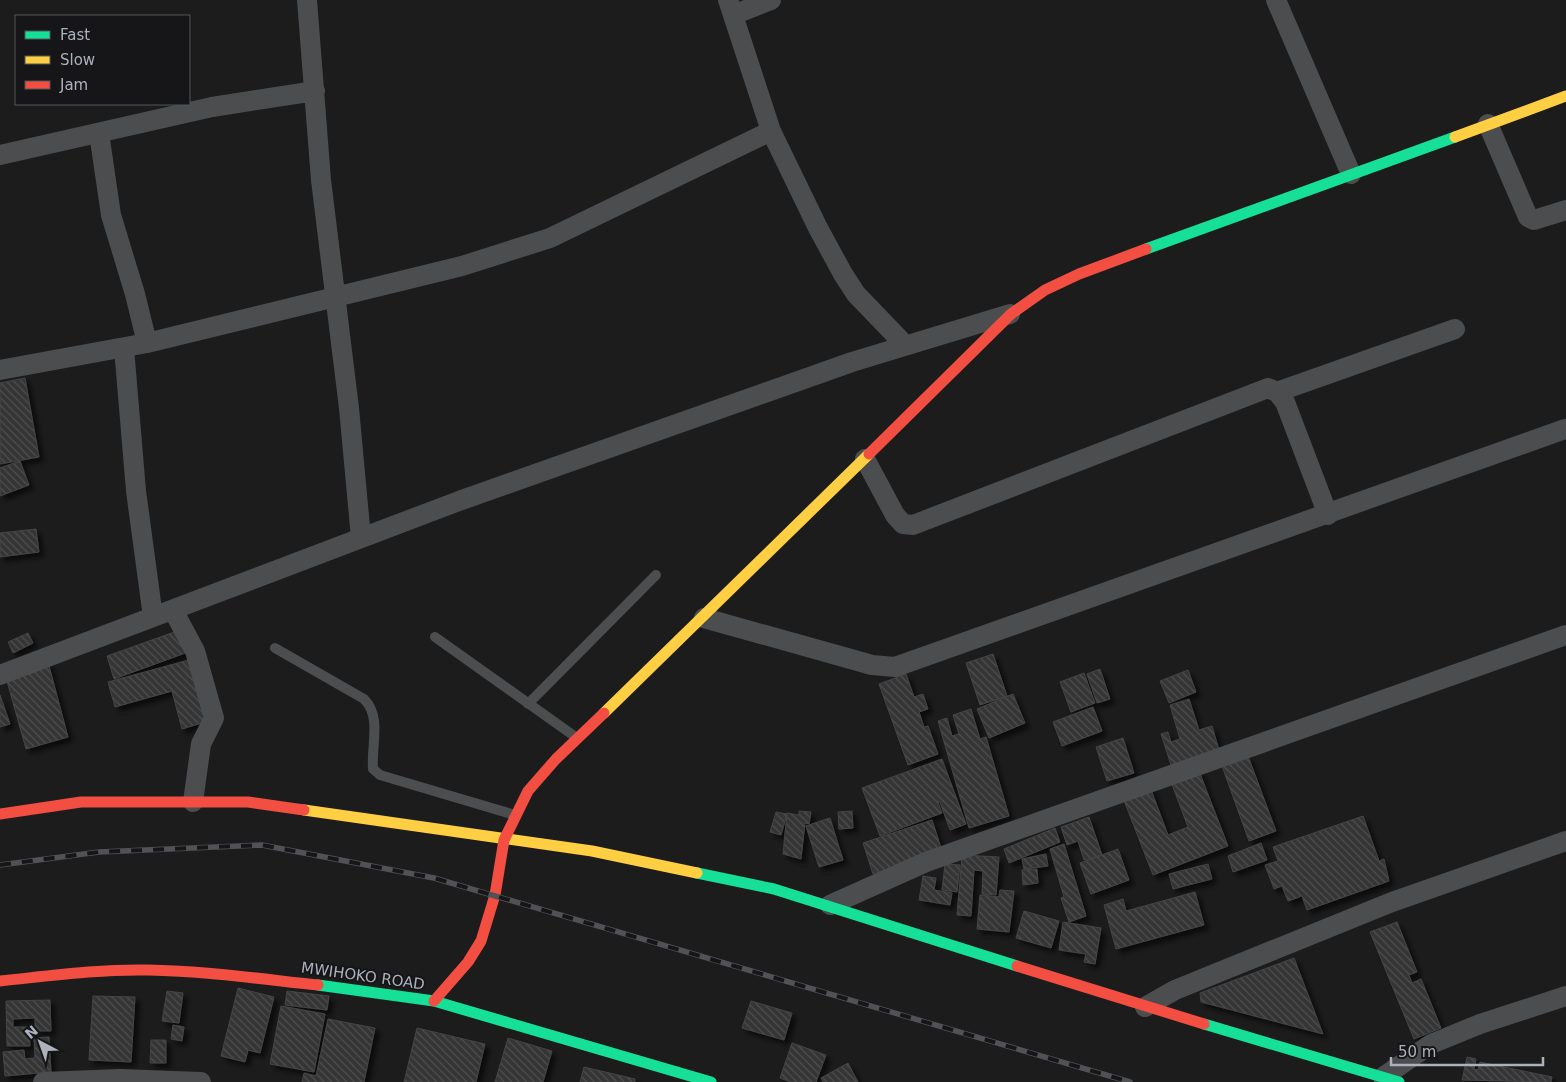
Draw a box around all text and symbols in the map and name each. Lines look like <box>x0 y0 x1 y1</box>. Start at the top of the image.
legend <box>15 15 190 105</box>
text: Fast <box>60 26 90 44</box>
text: Slow <box>60 51 95 69</box>
text: Jam <box>59 76 88 94</box>
street label: MWIHOKO ROAD <box>300 958 426 994</box>
north arrow <box>15 1017 65 1067</box>
text: N <box>22 1022 41 1042</box>
scale bar <box>1391 1034 1544 1066</box>
text: 50 m <box>1398 1043 1436 1061</box>

